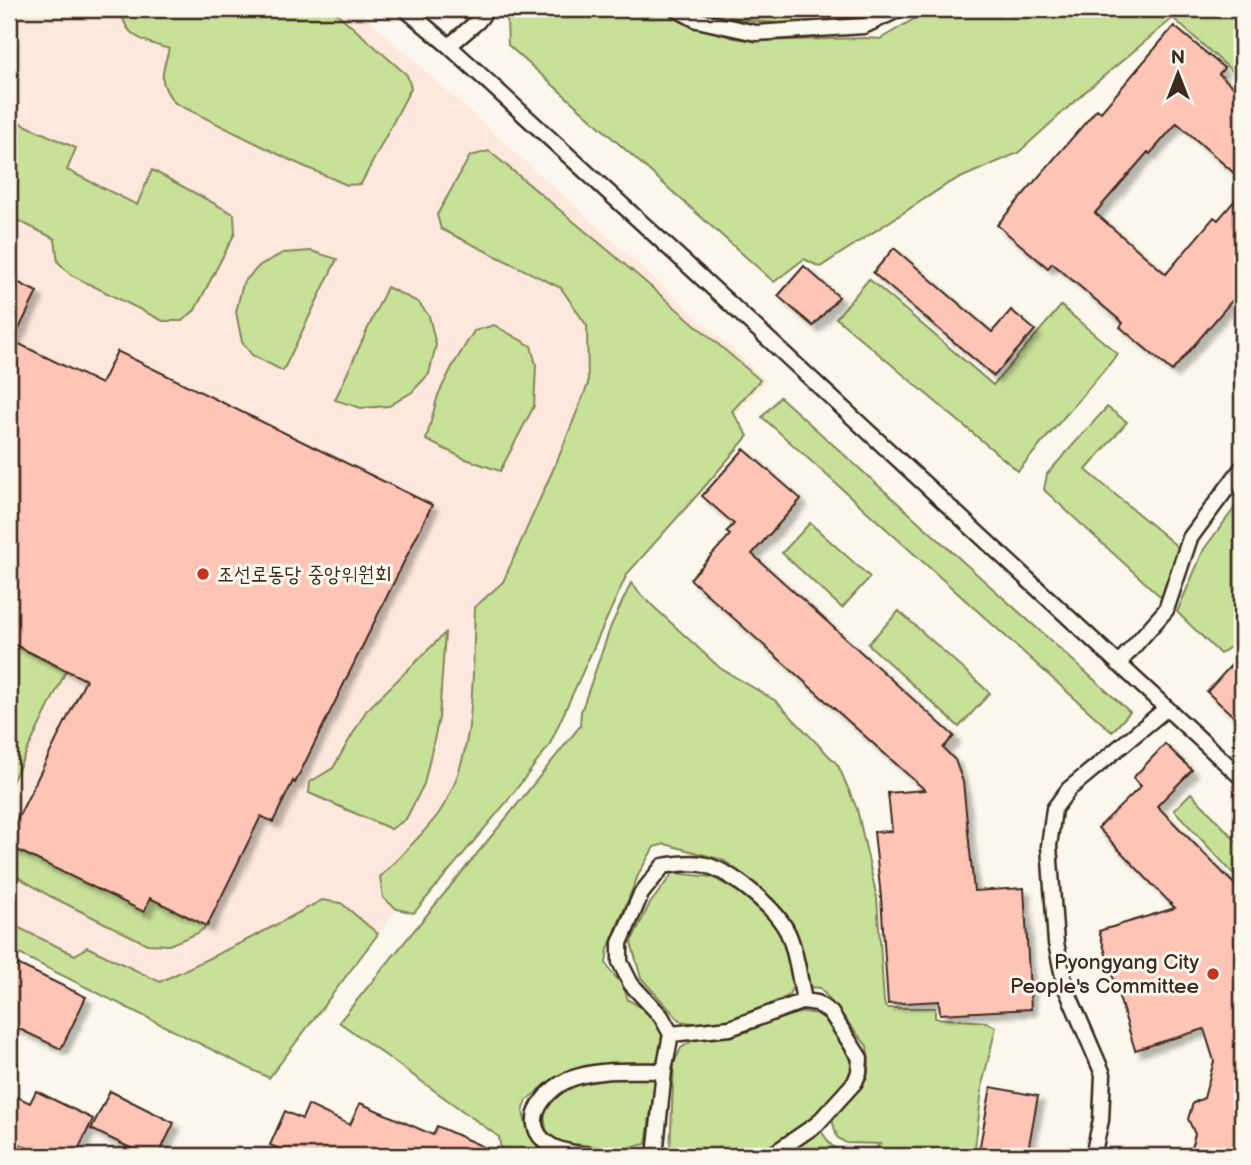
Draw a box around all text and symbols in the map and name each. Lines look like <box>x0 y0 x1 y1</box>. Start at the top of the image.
north arrow <box>1142 38 1212 108</box>
text: N <box>1171 47 1185 70</box>
place label: 조선로동당 중앙위원회 <box>217 562 392 587</box>
marker: 조선로동당 중앙위원회 <box>195 566 211 582</box>
place label: Pyongyang City People's Committee <box>1010 950 1200 999</box>
marker: Pyongyang City People's Committee <box>1205 966 1221 982</box>

